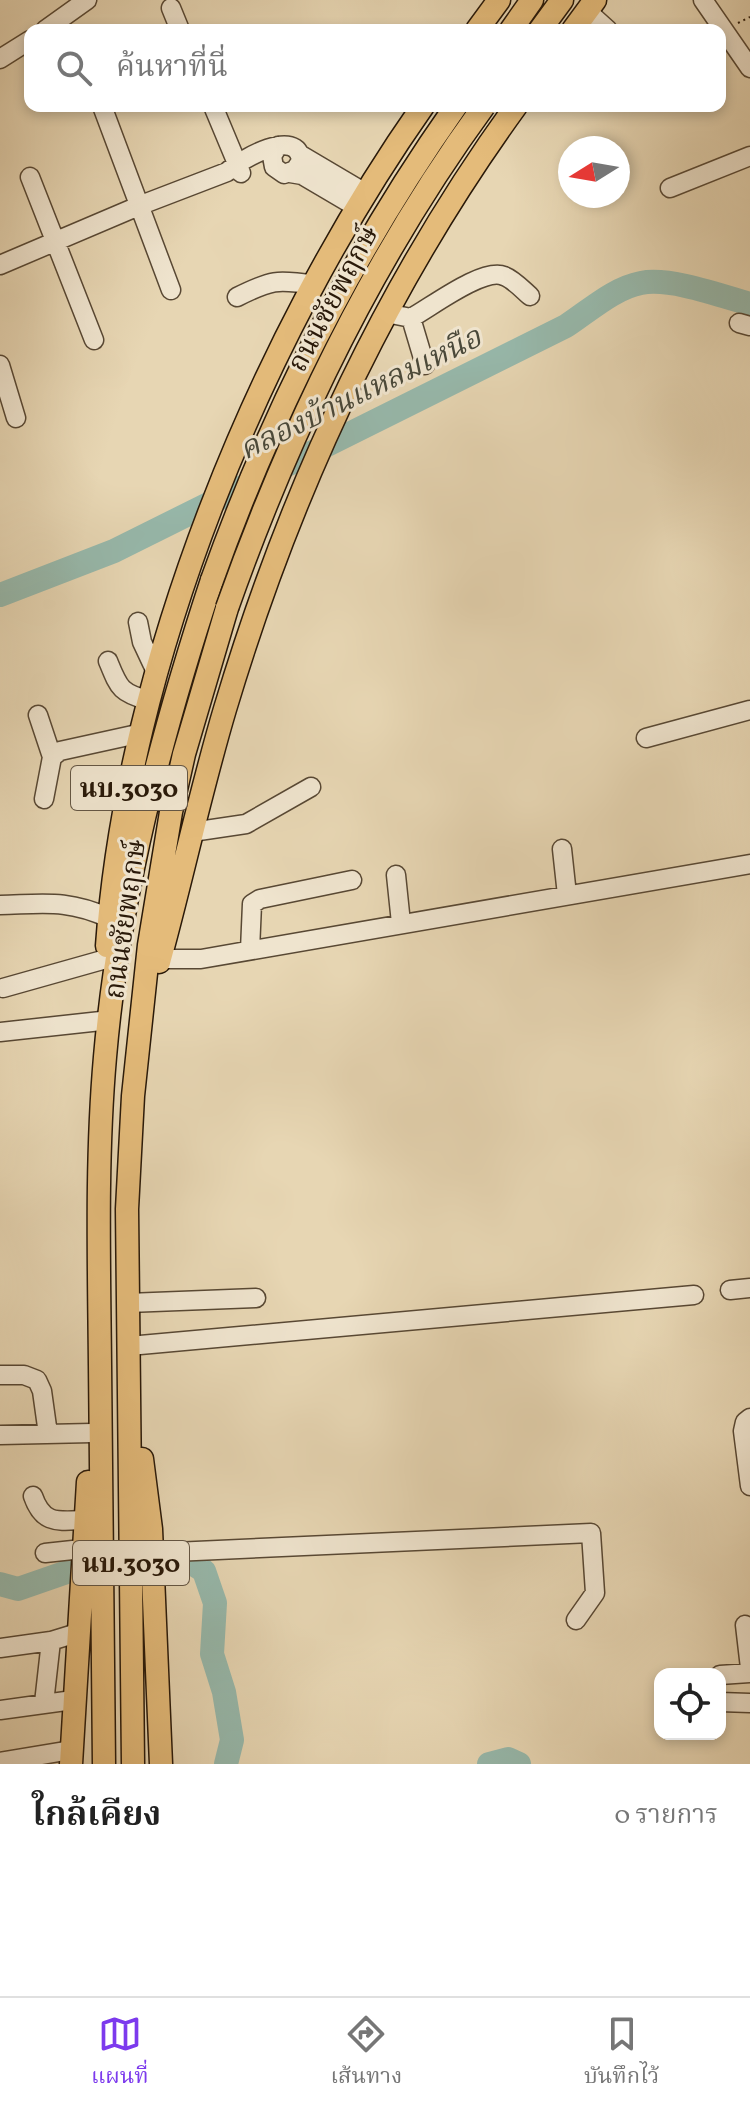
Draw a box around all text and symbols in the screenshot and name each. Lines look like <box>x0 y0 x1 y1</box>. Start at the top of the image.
search box <box>24 24 726 112</box>
icon: search <box>52 46 96 90</box>
text: ค้นหาที่นี่ <box>116 47 228 89</box>
north arrow <box>558 136 630 208</box>
street label: ถนนชัยพฤกษ์ <box>279 219 389 379</box>
water label: คลองบ้านแหลมเหนือ <box>233 317 491 472</box>
road number: นบ.3030 <box>71 766 187 810</box>
street label: ถนนชัยพฤกษ์ <box>96 837 157 1002</box>
road number: นบ.3030 <box>73 1541 189 1585</box>
map controls <box>654 1668 726 1740</box>
button: locate <box>654 1668 726 1740</box>
text: ใกล้เคียง <box>32 1793 161 1840</box>
text: 0 รายการ <box>614 1798 718 1834</box>
tab: แผนที่ <box>91 2012 149 2095</box>
tab: เส้นทาง <box>331 2012 402 2095</box>
tab: บันทึกไว้ <box>584 2012 659 2095</box>

